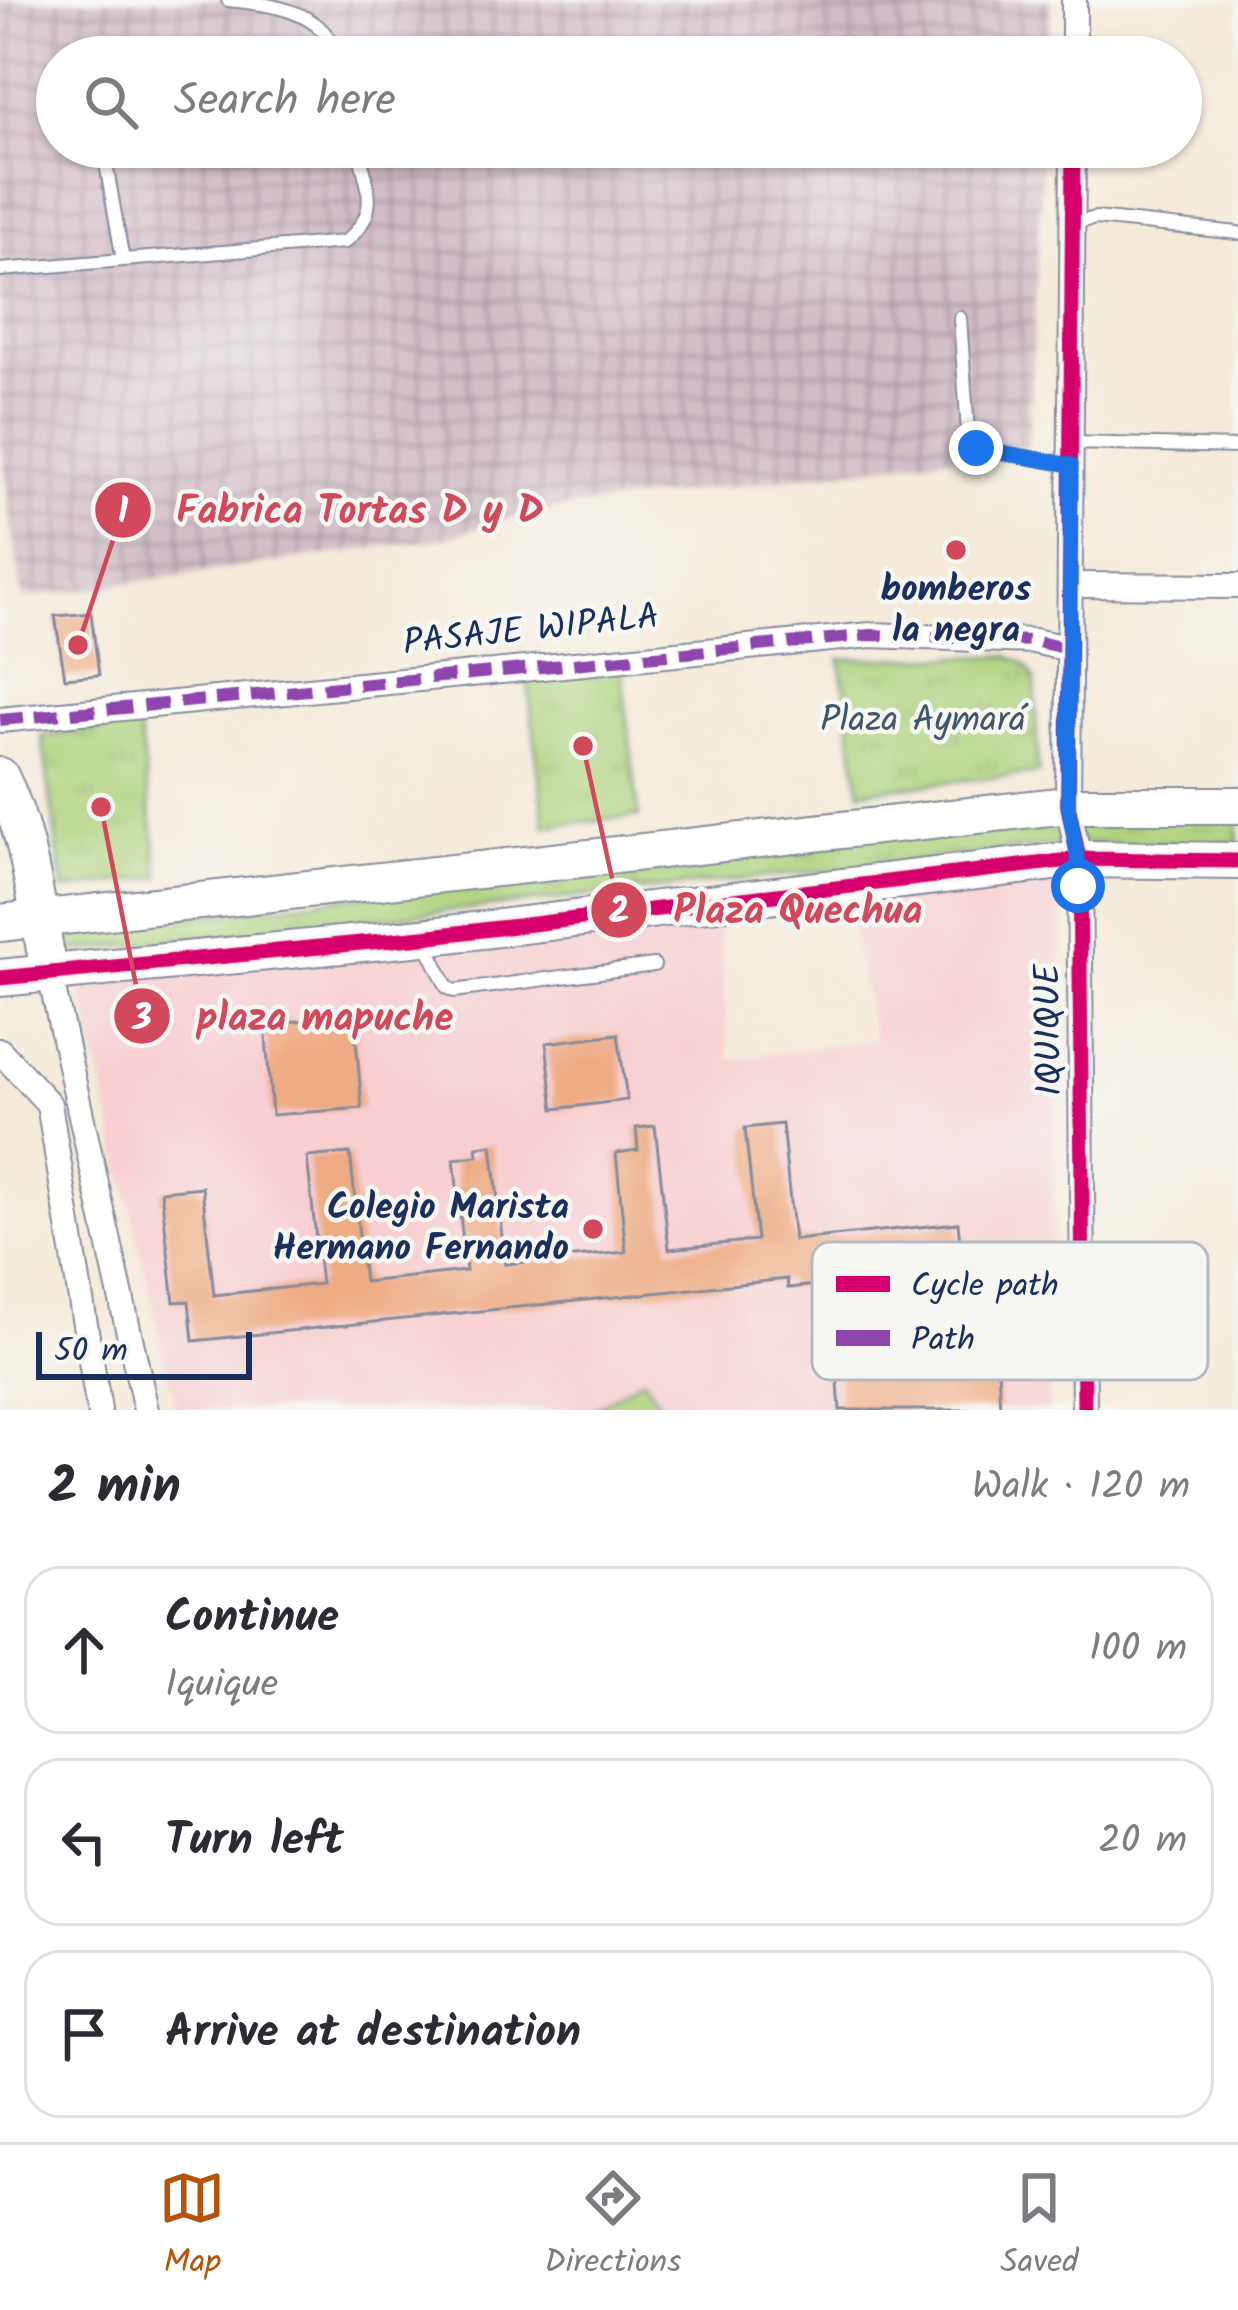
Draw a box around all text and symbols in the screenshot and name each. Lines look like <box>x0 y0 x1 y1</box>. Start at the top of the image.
search box <box>36 36 1202 168</box>
text: Search here <box>174 66 396 138</box>
icon: search <box>78 69 144 135</box>
route end <box>949 421 1003 475</box>
callout: Fabrica Tortas D y D <box>93 472 568 547</box>
text: Fabrica Tortas D y D <box>176 482 544 544</box>
text: 1 <box>118 484 129 541</box>
marker: bomberos la negra <box>943 537 969 563</box>
place label: bomberos la negra <box>881 562 1031 660</box>
street label: PASAJE WIPALA <box>400 589 662 673</box>
park label: Plaza Aymará <box>820 693 1029 750</box>
route start <box>1051 859 1105 913</box>
callout: Plaza Quechua <box>589 872 946 947</box>
text: Plaza Quechua <box>674 882 922 944</box>
text: 2 <box>609 884 630 941</box>
street label: IQUIQUE <box>1020 962 1080 1097</box>
callout: plaza mapuche <box>112 979 477 1054</box>
text: plaza mapuche <box>195 989 453 1051</box>
text: 3 <box>131 991 152 1048</box>
place label: Colegio Marista Hermano Fernando <box>273 1180 569 1278</box>
marker: Colegio Marista Hermano Fernando <box>580 1216 606 1242</box>
legend <box>812 1242 1208 1380</box>
text: Cycle path <box>911 1261 1059 1314</box>
text: Path <box>911 1315 975 1368</box>
scale bar <box>36 1326 252 1379</box>
text: 50 m <box>54 1326 128 1379</box>
text: 2 min <box>48 1448 181 1529</box>
text: Walk · 120 m <box>972 1457 1190 1519</box>
text: Continue <box>165 1583 339 1655</box>
icon: ahead <box>51 1617 117 1683</box>
text: 100 m <box>1089 1619 1187 1681</box>
text: Iquique <box>165 1655 278 1717</box>
text: Turn left <box>165 1806 344 1878</box>
icon: left <box>51 1809 117 1875</box>
text: 20 m <box>1098 1811 1187 1873</box>
text: Arrive at destination <box>165 1998 581 2070</box>
icon: arrive <box>51 2001 117 2067</box>
tab: Map <box>159 2165 225 2290</box>
tab: Directions <box>544 2165 681 2290</box>
tab: Saved <box>1000 2165 1079 2290</box>

